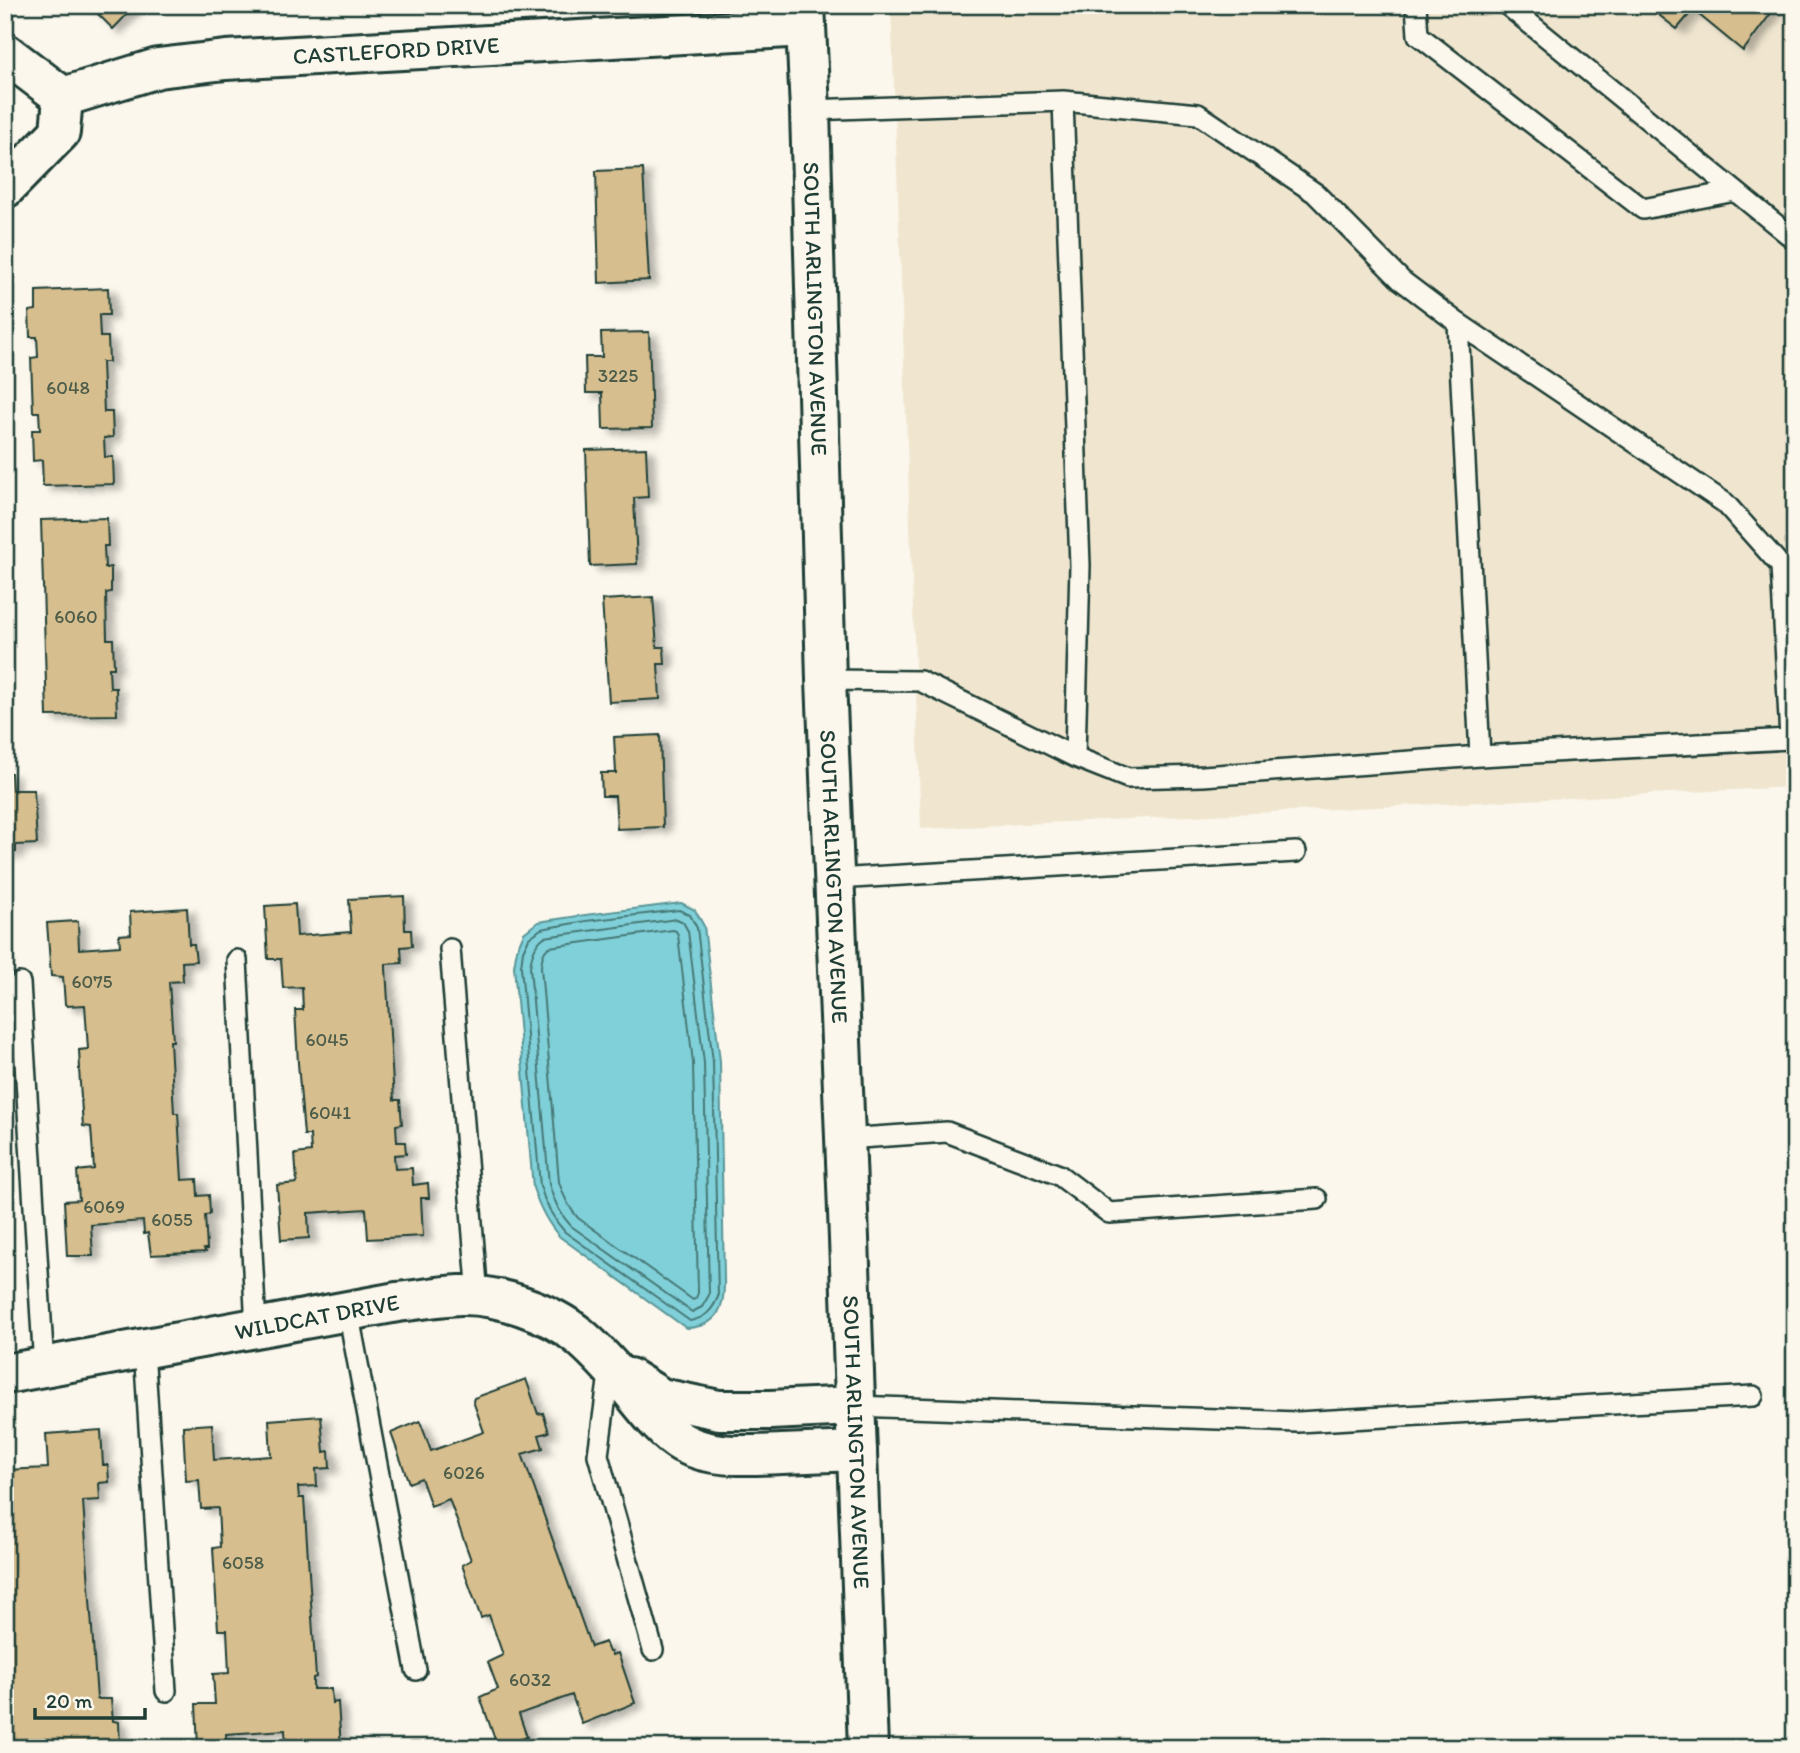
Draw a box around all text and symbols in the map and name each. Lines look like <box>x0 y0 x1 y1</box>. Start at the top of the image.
street label: CASTLEFORD DRIVE <box>292 30 500 70</box>
street label: SOUTH ARLINGTON AVENUE <box>797 162 834 456</box>
house number: 3225 <box>598 364 638 387</box>
house number: 6048 <box>46 376 90 399</box>
house number: 6060 <box>54 605 98 628</box>
street label: SOUTH ARLINGTON AVENUE <box>814 729 854 1024</box>
house number: 6075 <box>71 970 113 993</box>
house number: 6045 <box>305 1028 349 1051</box>
house number: 6041 <box>309 1101 351 1124</box>
house number: 6069 <box>83 1195 125 1218</box>
house number: 6055 <box>151 1208 193 1231</box>
street label: WILDCAT DRIVE <box>232 1288 401 1346</box>
street label: SOUTH ARLINGTON AVENUE <box>837 1295 876 1590</box>
house number: 6026 <box>443 1461 485 1484</box>
house number: 6058 <box>222 1551 264 1574</box>
house number: 6032 <box>509 1668 551 1691</box>
scale bar <box>35 1676 145 1720</box>
text: 20 m <box>46 1688 93 1713</box>

